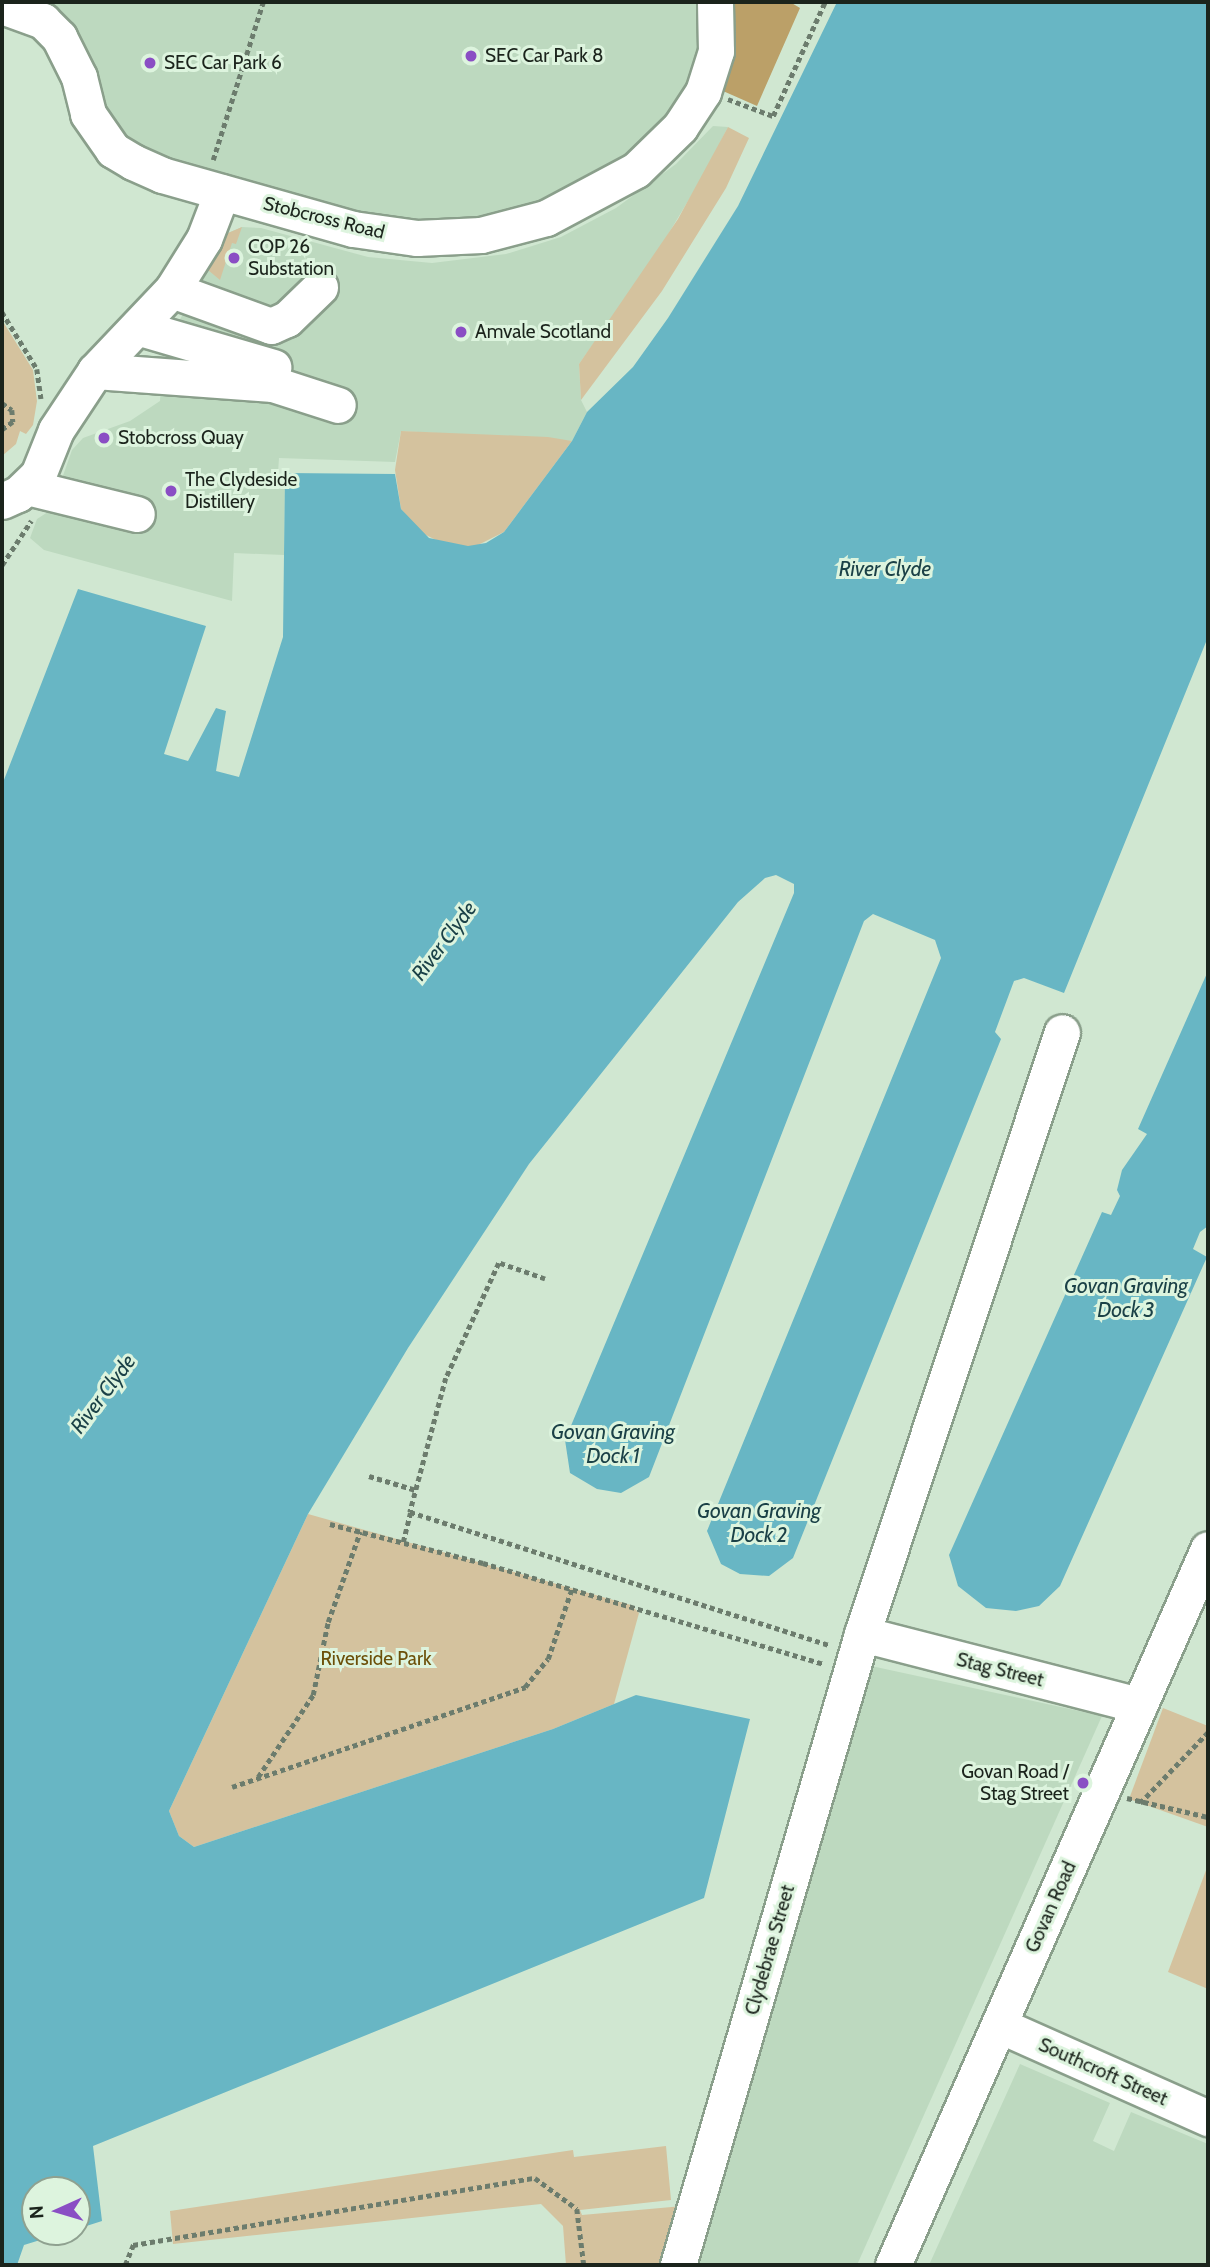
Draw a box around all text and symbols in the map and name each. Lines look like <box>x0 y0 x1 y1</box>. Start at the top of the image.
place label: SEC Car Park 8 <box>485 45 604 67</box>
marker: SEC Car Park 8 <box>463 48 479 64</box>
place label: SEC Car Park 6 <box>164 52 282 74</box>
marker: SEC Car Park 6 <box>142 55 158 71</box>
street label: Stobcross Road <box>261 192 387 244</box>
place label: COP 26 Substation <box>248 236 334 280</box>
marker: COP 26 Substation <box>226 250 242 266</box>
place label: Amvale Scotland <box>475 321 611 343</box>
marker: Amvale Scotland <box>453 324 469 340</box>
place label: Stobcross Quay <box>118 427 244 449</box>
marker: Stobcross Quay <box>96 430 112 446</box>
place label: The Clydeside Distillery <box>185 469 297 513</box>
marker: The Clydeside Distillery <box>163 483 179 499</box>
water label: River Clyde <box>839 556 931 582</box>
water label: River Clyde <box>406 897 482 985</box>
water label: Govan Graving Dock 3 <box>1064 1273 1188 1323</box>
water label: River Clyde <box>65 1350 141 1438</box>
water label: Govan Graving Dock 1 <box>551 1419 675 1469</box>
water label: Govan Graving Dock 2 <box>697 1498 821 1548</box>
park label: Riverside Park <box>321 1648 431 1670</box>
street label: Stag Street <box>954 1648 1046 1692</box>
place label: Govan Road / Stag Street <box>961 1761 1069 1805</box>
marker: Govan Road / Stag Street <box>1075 1775 1091 1791</box>
street label: Govan Road <box>1021 1858 1081 1956</box>
street label: Clydebrae Street <box>741 1882 799 2018</box>
street label: Southcroft Street <box>1035 2033 1171 2111</box>
north arrow <box>21 2176 91 2246</box>
text: N <box>25 2205 48 2220</box>

